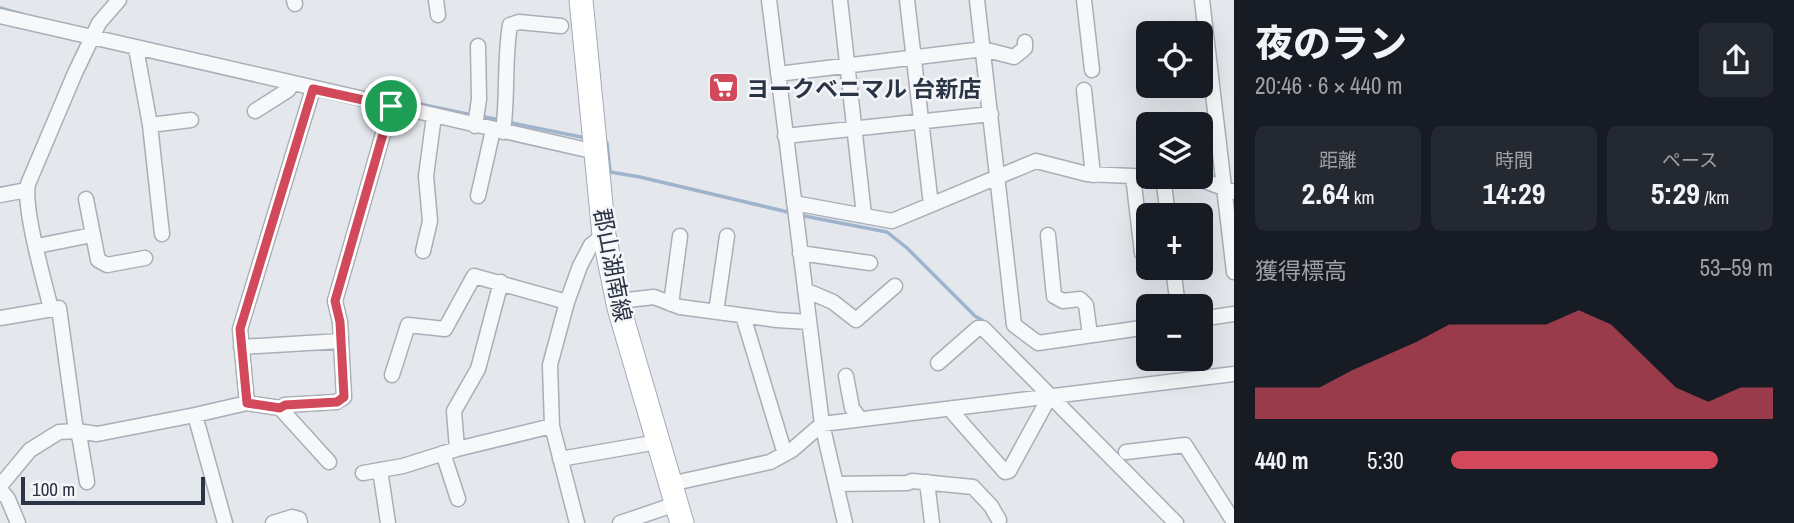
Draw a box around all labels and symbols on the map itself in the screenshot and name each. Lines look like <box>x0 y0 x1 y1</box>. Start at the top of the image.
supermarket icon: ヨークベニマル 台新店 <box>706 71 740 105</box>
place label: ヨークベニマル 台新店 <box>746 73 981 104</box>
pin <box>361 76 421 136</box>
street label: 郡山湖南線 <box>587 206 639 324</box>
scale bar <box>21 474 205 506</box>

